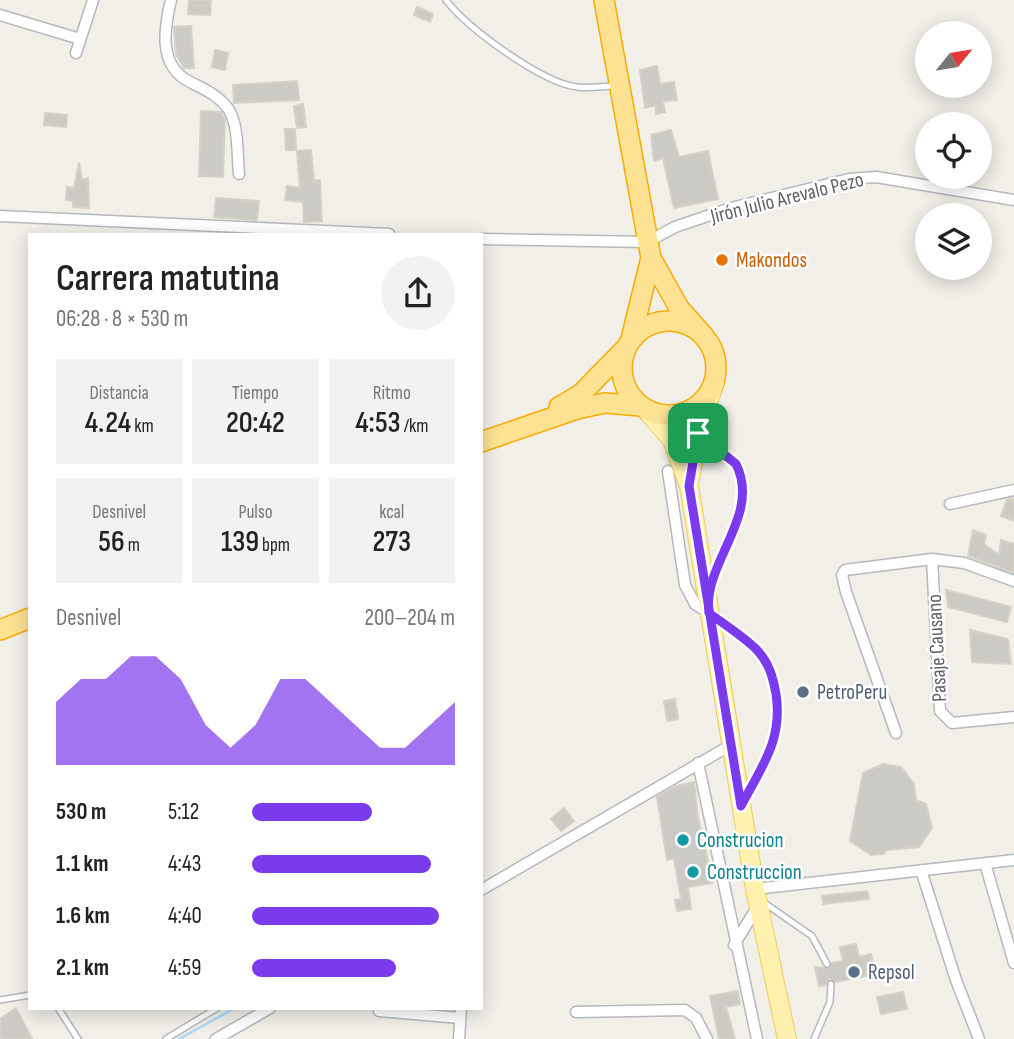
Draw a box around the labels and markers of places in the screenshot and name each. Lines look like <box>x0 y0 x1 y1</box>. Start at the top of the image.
place label: Makondos <box>736 248 807 273</box>
marker: Makondos <box>714 252 730 268</box>
pin <box>668 403 728 463</box>
place label: PetroPeru <box>817 680 887 705</box>
marker: PetroPeru <box>795 684 811 700</box>
place label: Construcion <box>697 828 783 853</box>
marker: Construcion <box>675 832 691 848</box>
place label: Construccion <box>707 860 802 885</box>
marker: Construccion <box>685 864 701 880</box>
place label: Repsol <box>868 960 915 985</box>
marker: Repsol <box>846 964 862 980</box>

